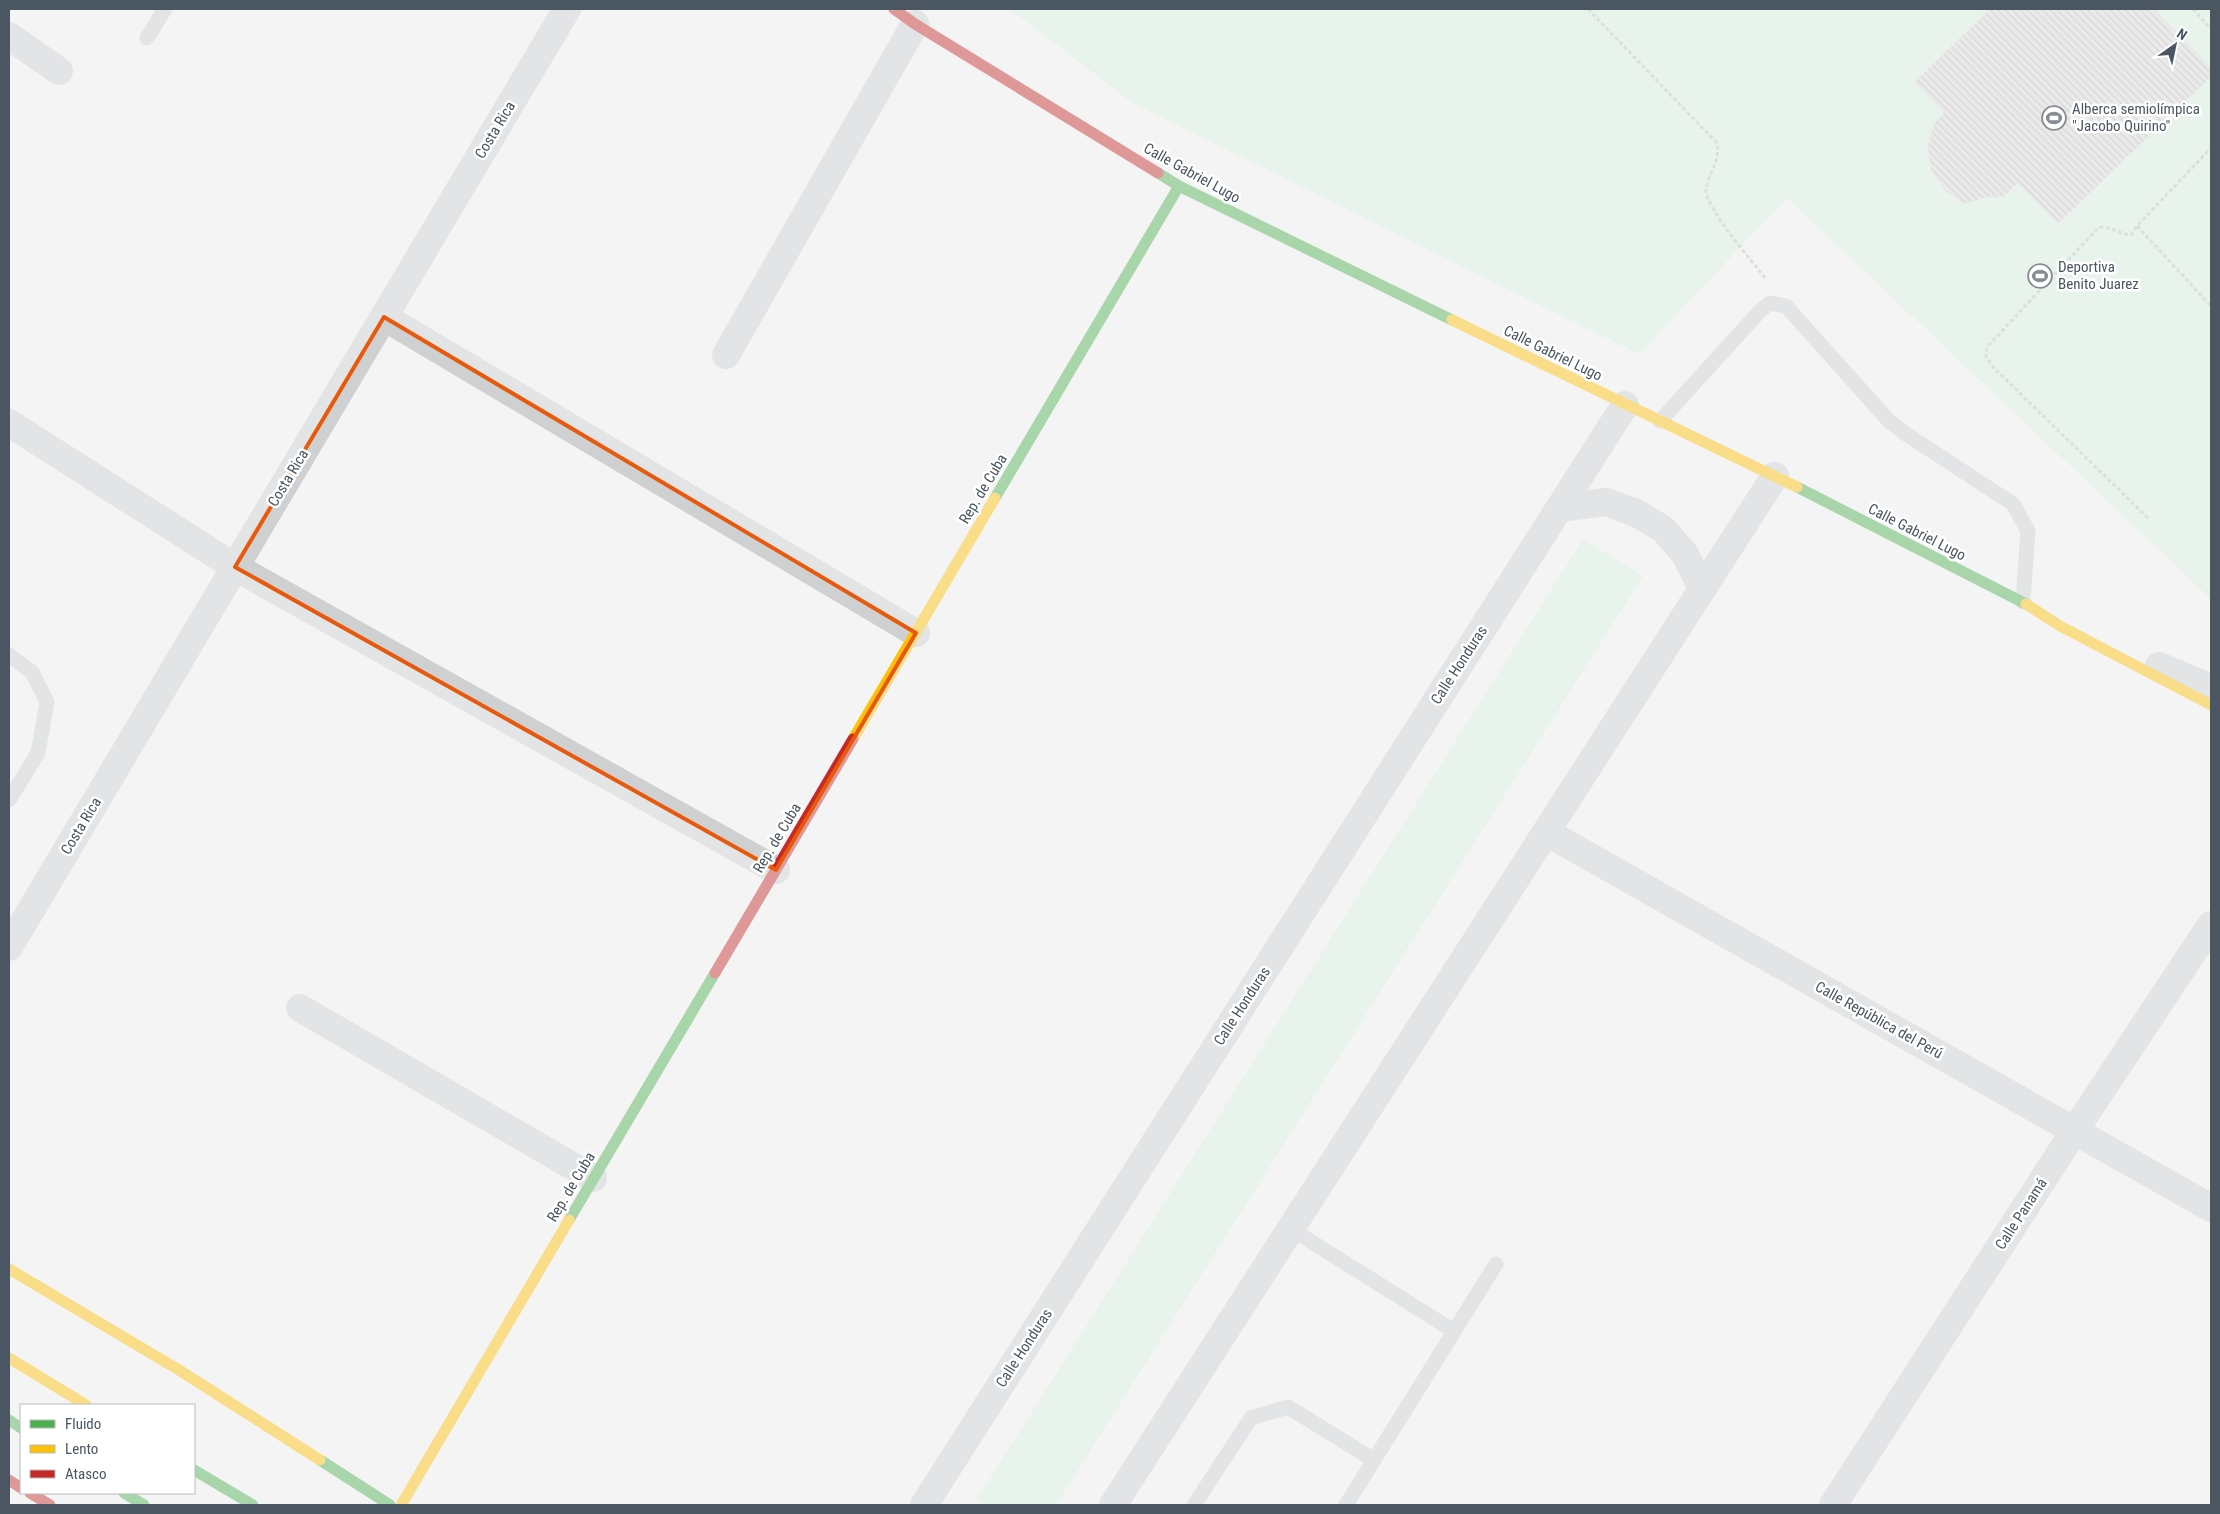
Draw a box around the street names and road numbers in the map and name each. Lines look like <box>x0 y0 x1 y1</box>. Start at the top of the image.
street label: Costa Rica <box>471 98 519 162</box>
street label: Calle Gabriel Lugo <box>1141 139 1243 207</box>
street label: Calle Gabriel Lugo <box>1501 321 1605 385</box>
street label: Costa Rica <box>264 446 312 510</box>
street label: Rep. de Cuba <box>955 451 1011 527</box>
street label: Calle Gabriel Lugo <box>1865 500 1969 564</box>
street label: Calle Honduras <box>1427 622 1491 708</box>
street label: Costa Rica <box>57 794 105 858</box>
street label: Rep. de Cuba <box>749 800 805 876</box>
street label: Calle Honduras <box>1210 963 1274 1049</box>
street label: Calle República del Perú <box>1812 977 1946 1063</box>
street label: Rep. de Cuba <box>543 1149 599 1225</box>
street label: Calle Panamá <box>1991 1175 2051 1253</box>
street label: Calle Honduras <box>992 1305 1056 1391</box>

